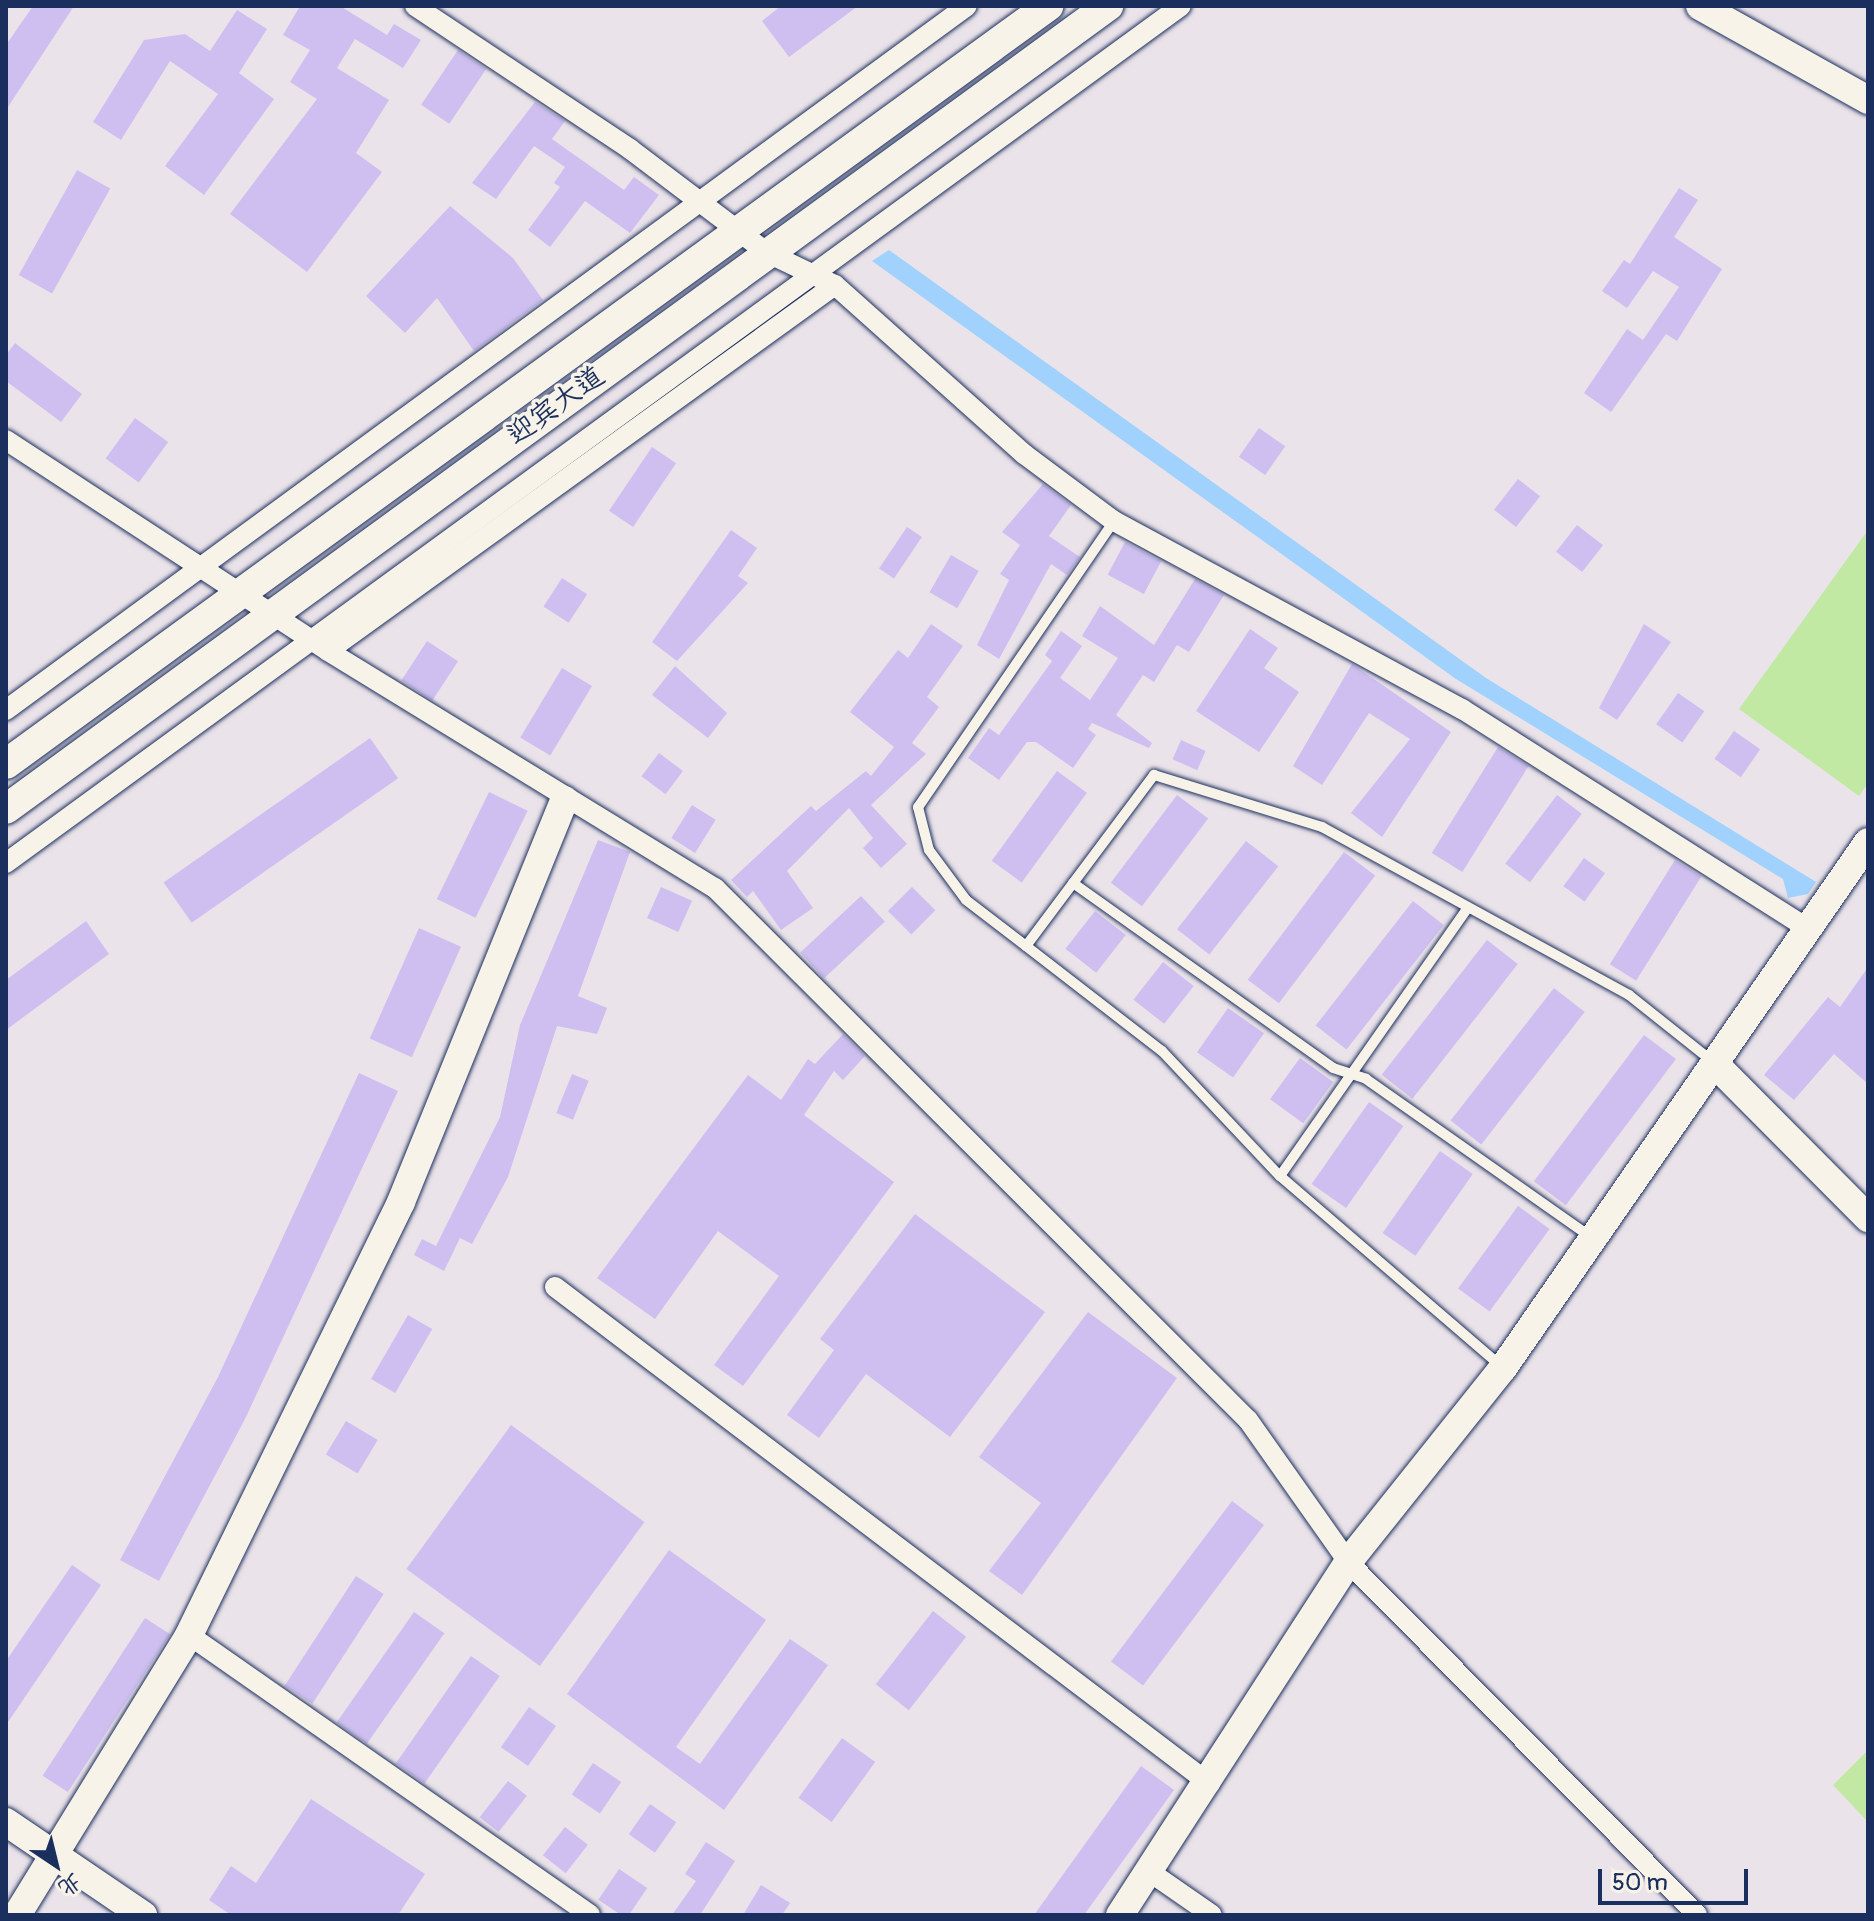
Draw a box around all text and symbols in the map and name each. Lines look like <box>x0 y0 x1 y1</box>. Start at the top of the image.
street label: 迎宾大道 <box>501 359 611 453</box>
north arrow <box>16 1825 96 1905</box>
scale bar <box>1602 1853 1752 1903</box>
text: 北 <box>53 1867 87 1902</box>
text: 50 m <box>1612 1868 1668 1897</box>

